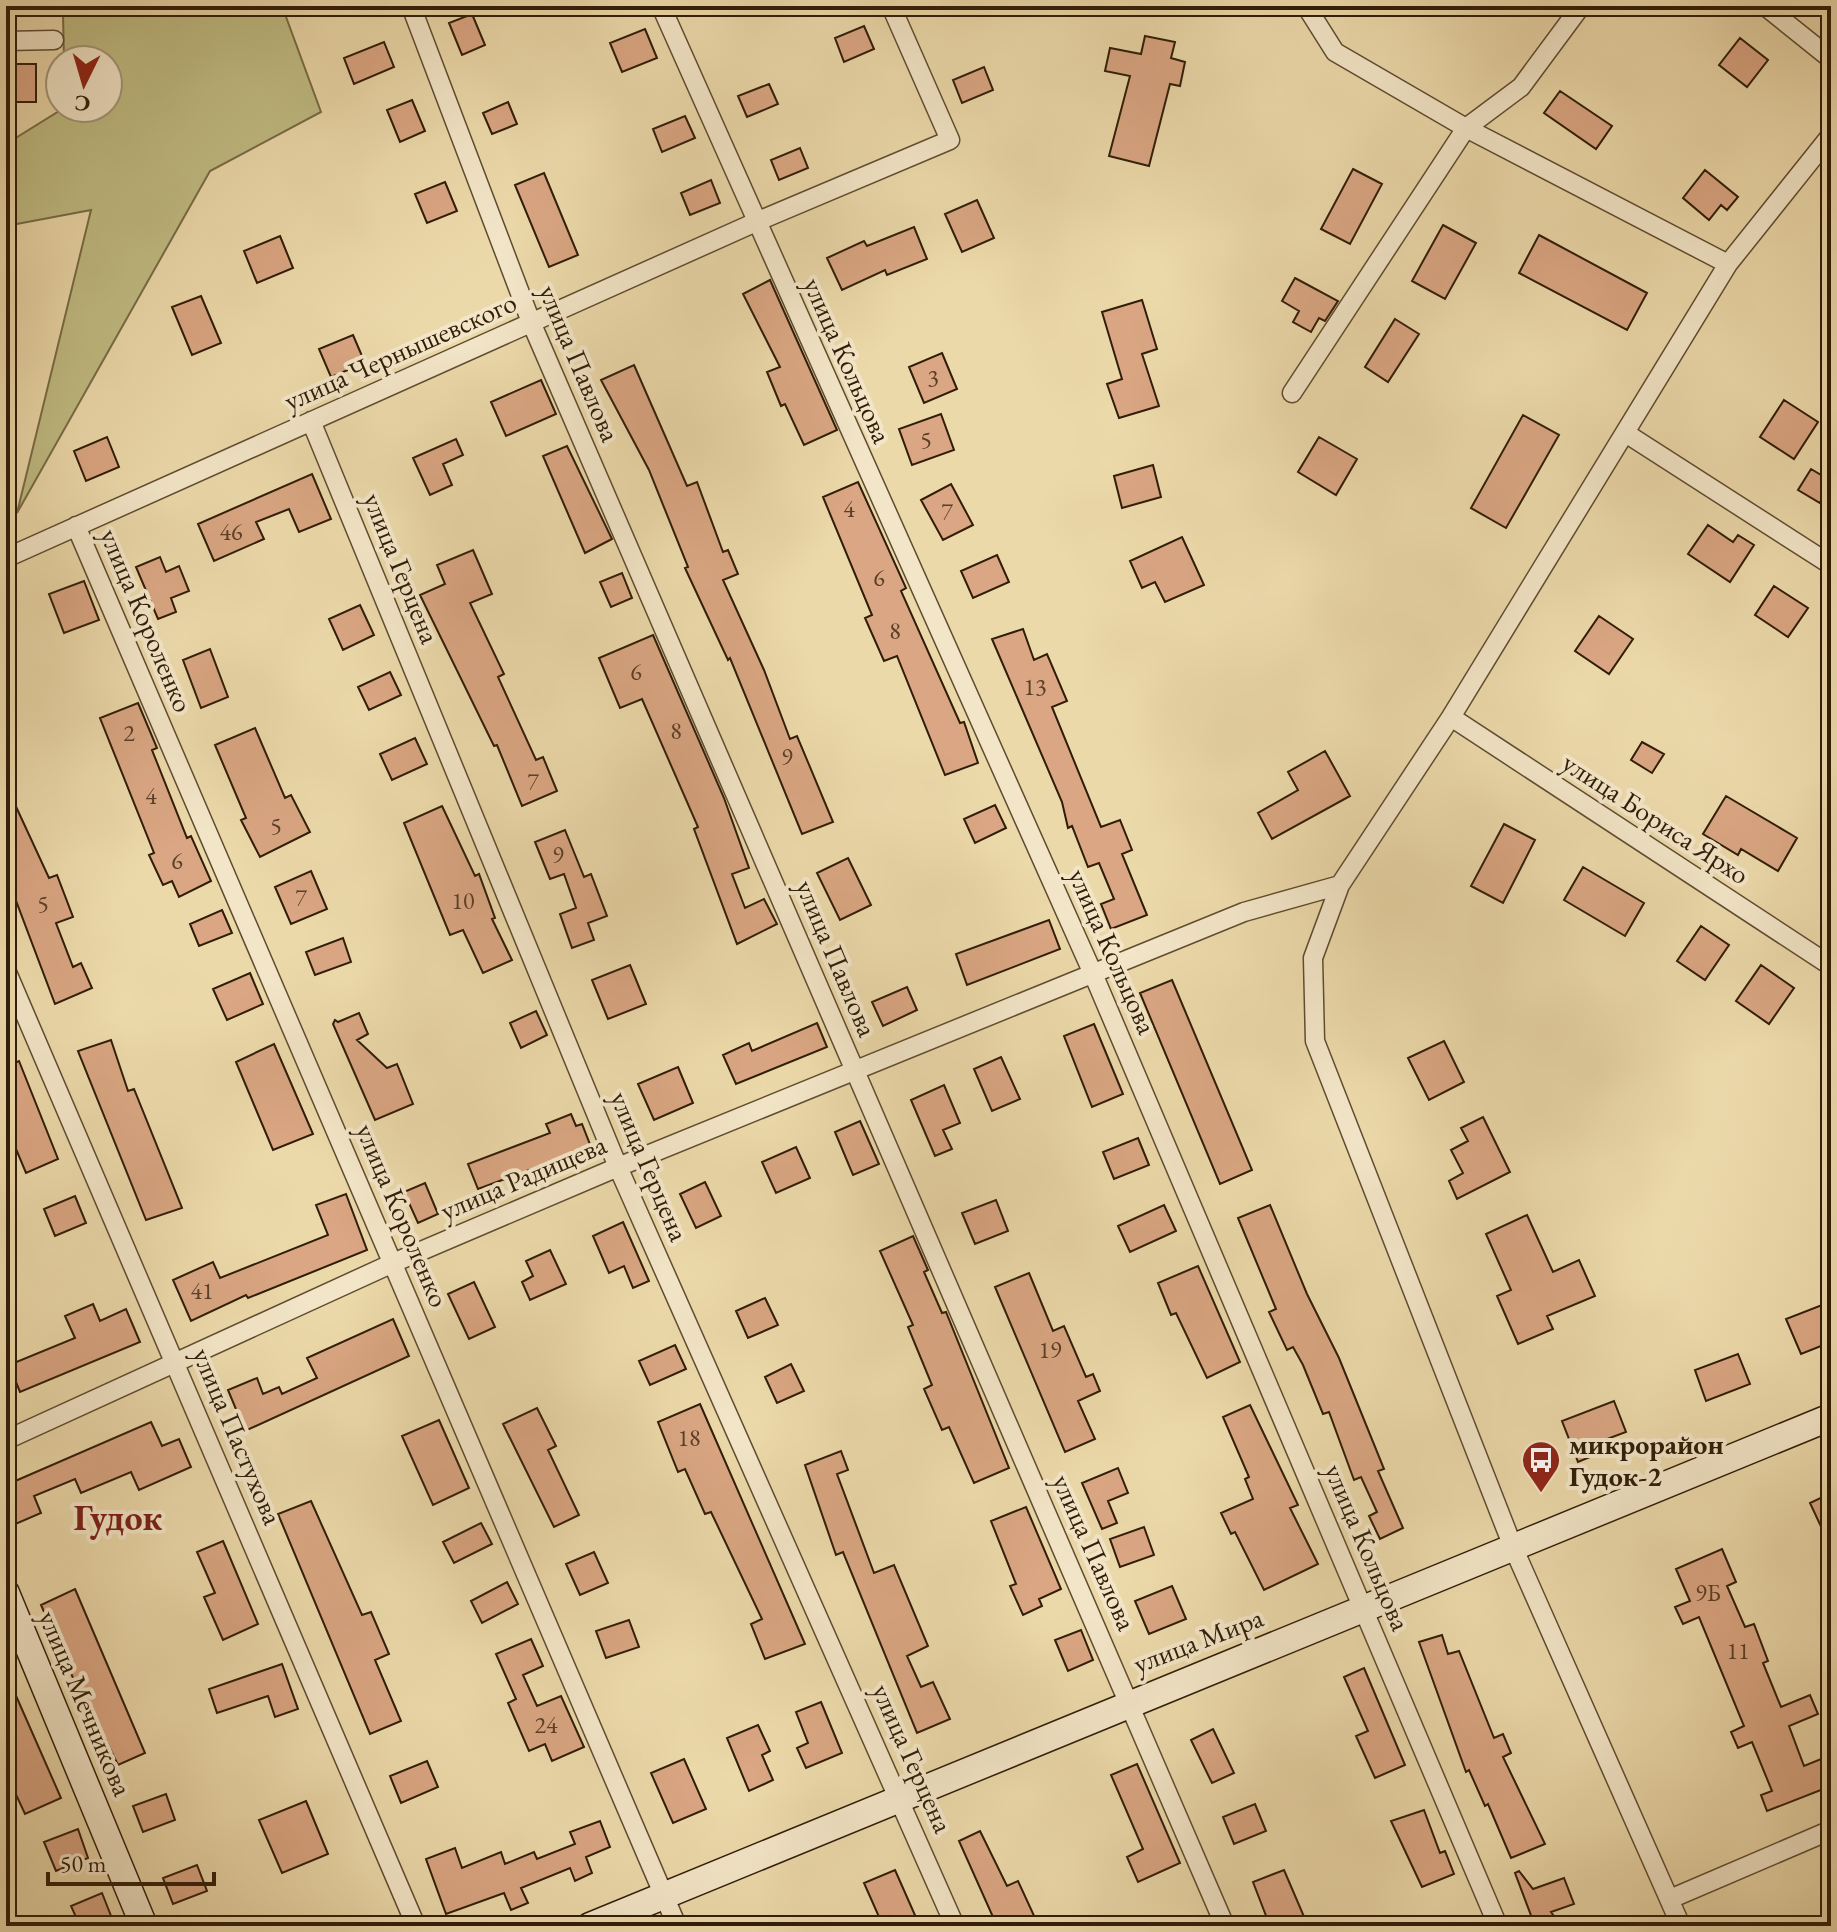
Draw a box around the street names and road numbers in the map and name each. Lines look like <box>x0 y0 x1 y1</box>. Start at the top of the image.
street label: улица Кольцова <box>795 271 901 449</box>
street label: улица Павлова <box>531 279 630 448</box>
street label: улица Чернышевского <box>278 284 522 418</box>
street label: улица Герцена <box>355 487 449 649</box>
street label: улица Короленко <box>92 523 202 717</box>
street label: улица Бориса Ярхо <box>1556 744 1756 892</box>
street label: улица Кольцова <box>1060 862 1166 1040</box>
street label: улица Павлова <box>788 874 887 1043</box>
street label: улица Герцена <box>602 1086 698 1247</box>
street label: улица Короленко <box>348 1118 458 1312</box>
street label: улица Радищева <box>434 1126 612 1228</box>
street label: улица Пастухова <box>185 1342 292 1531</box>
street label: улица Кольцова <box>1317 1458 1420 1637</box>
street label: улица Павлова <box>1045 1468 1146 1636</box>
street label: улица Мира <box>1128 1599 1269 1681</box>
street label: улица Мечникова <box>31 1605 142 1802</box>
street label: улица Герцена <box>864 1678 962 1839</box>

